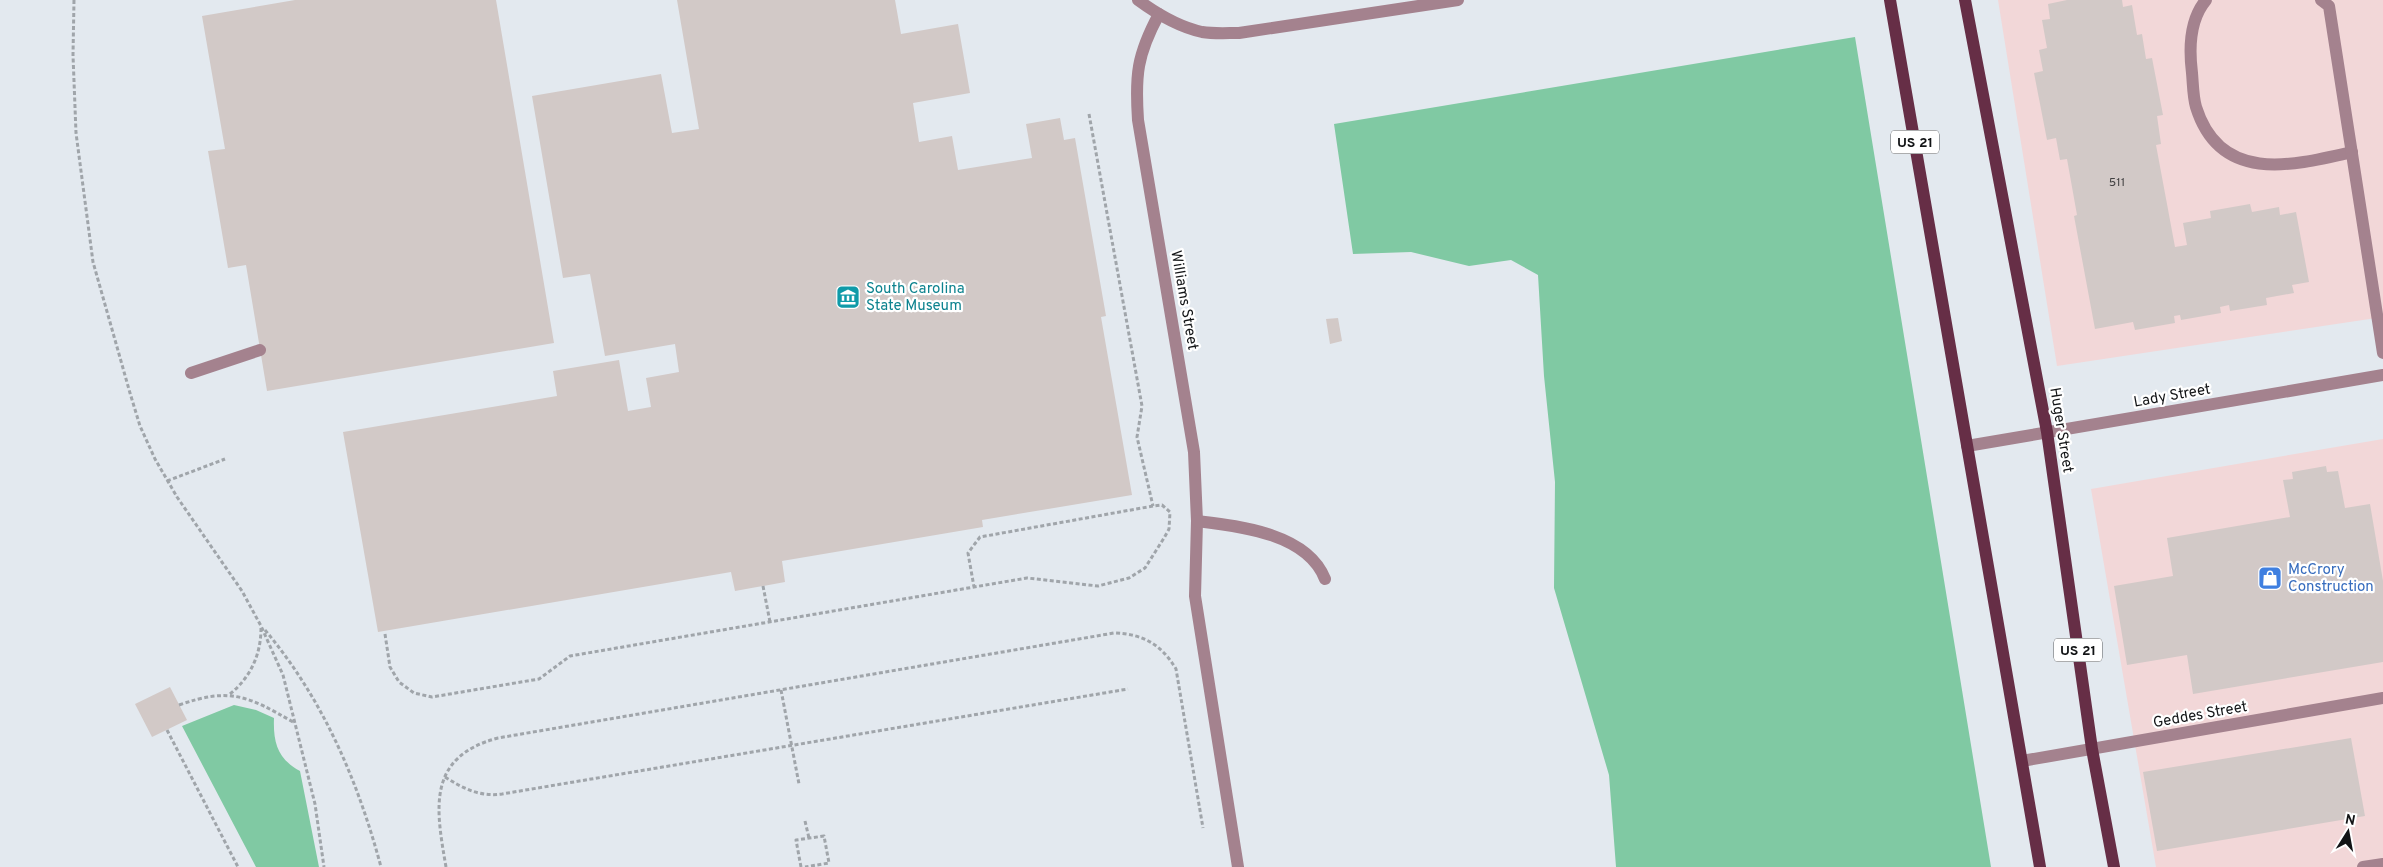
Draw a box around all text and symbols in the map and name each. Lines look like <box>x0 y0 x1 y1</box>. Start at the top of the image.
road number: US 21 <box>1891 130 1939 154</box>
house number: 511 <box>2109 175 2125 191</box>
street label: Williams Street <box>1165 249 1202 352</box>
place label: South Carolina State Museum <box>866 280 965 316</box>
museum icon: South Carolina State Museum <box>835 284 861 310</box>
street label: Lady Street <box>2132 380 2212 413</box>
street label: Huger Street <box>2044 386 2077 474</box>
place label: McCrory Construction <box>2288 561 2374 597</box>
shop icon: McCrory Construction <box>2257 565 2283 591</box>
road number: US 21 <box>2054 638 2102 662</box>
street label: Geddes Street <box>2152 698 2249 733</box>
north arrow <box>2323 807 2373 857</box>
text: N <box>2344 811 2357 830</box>

